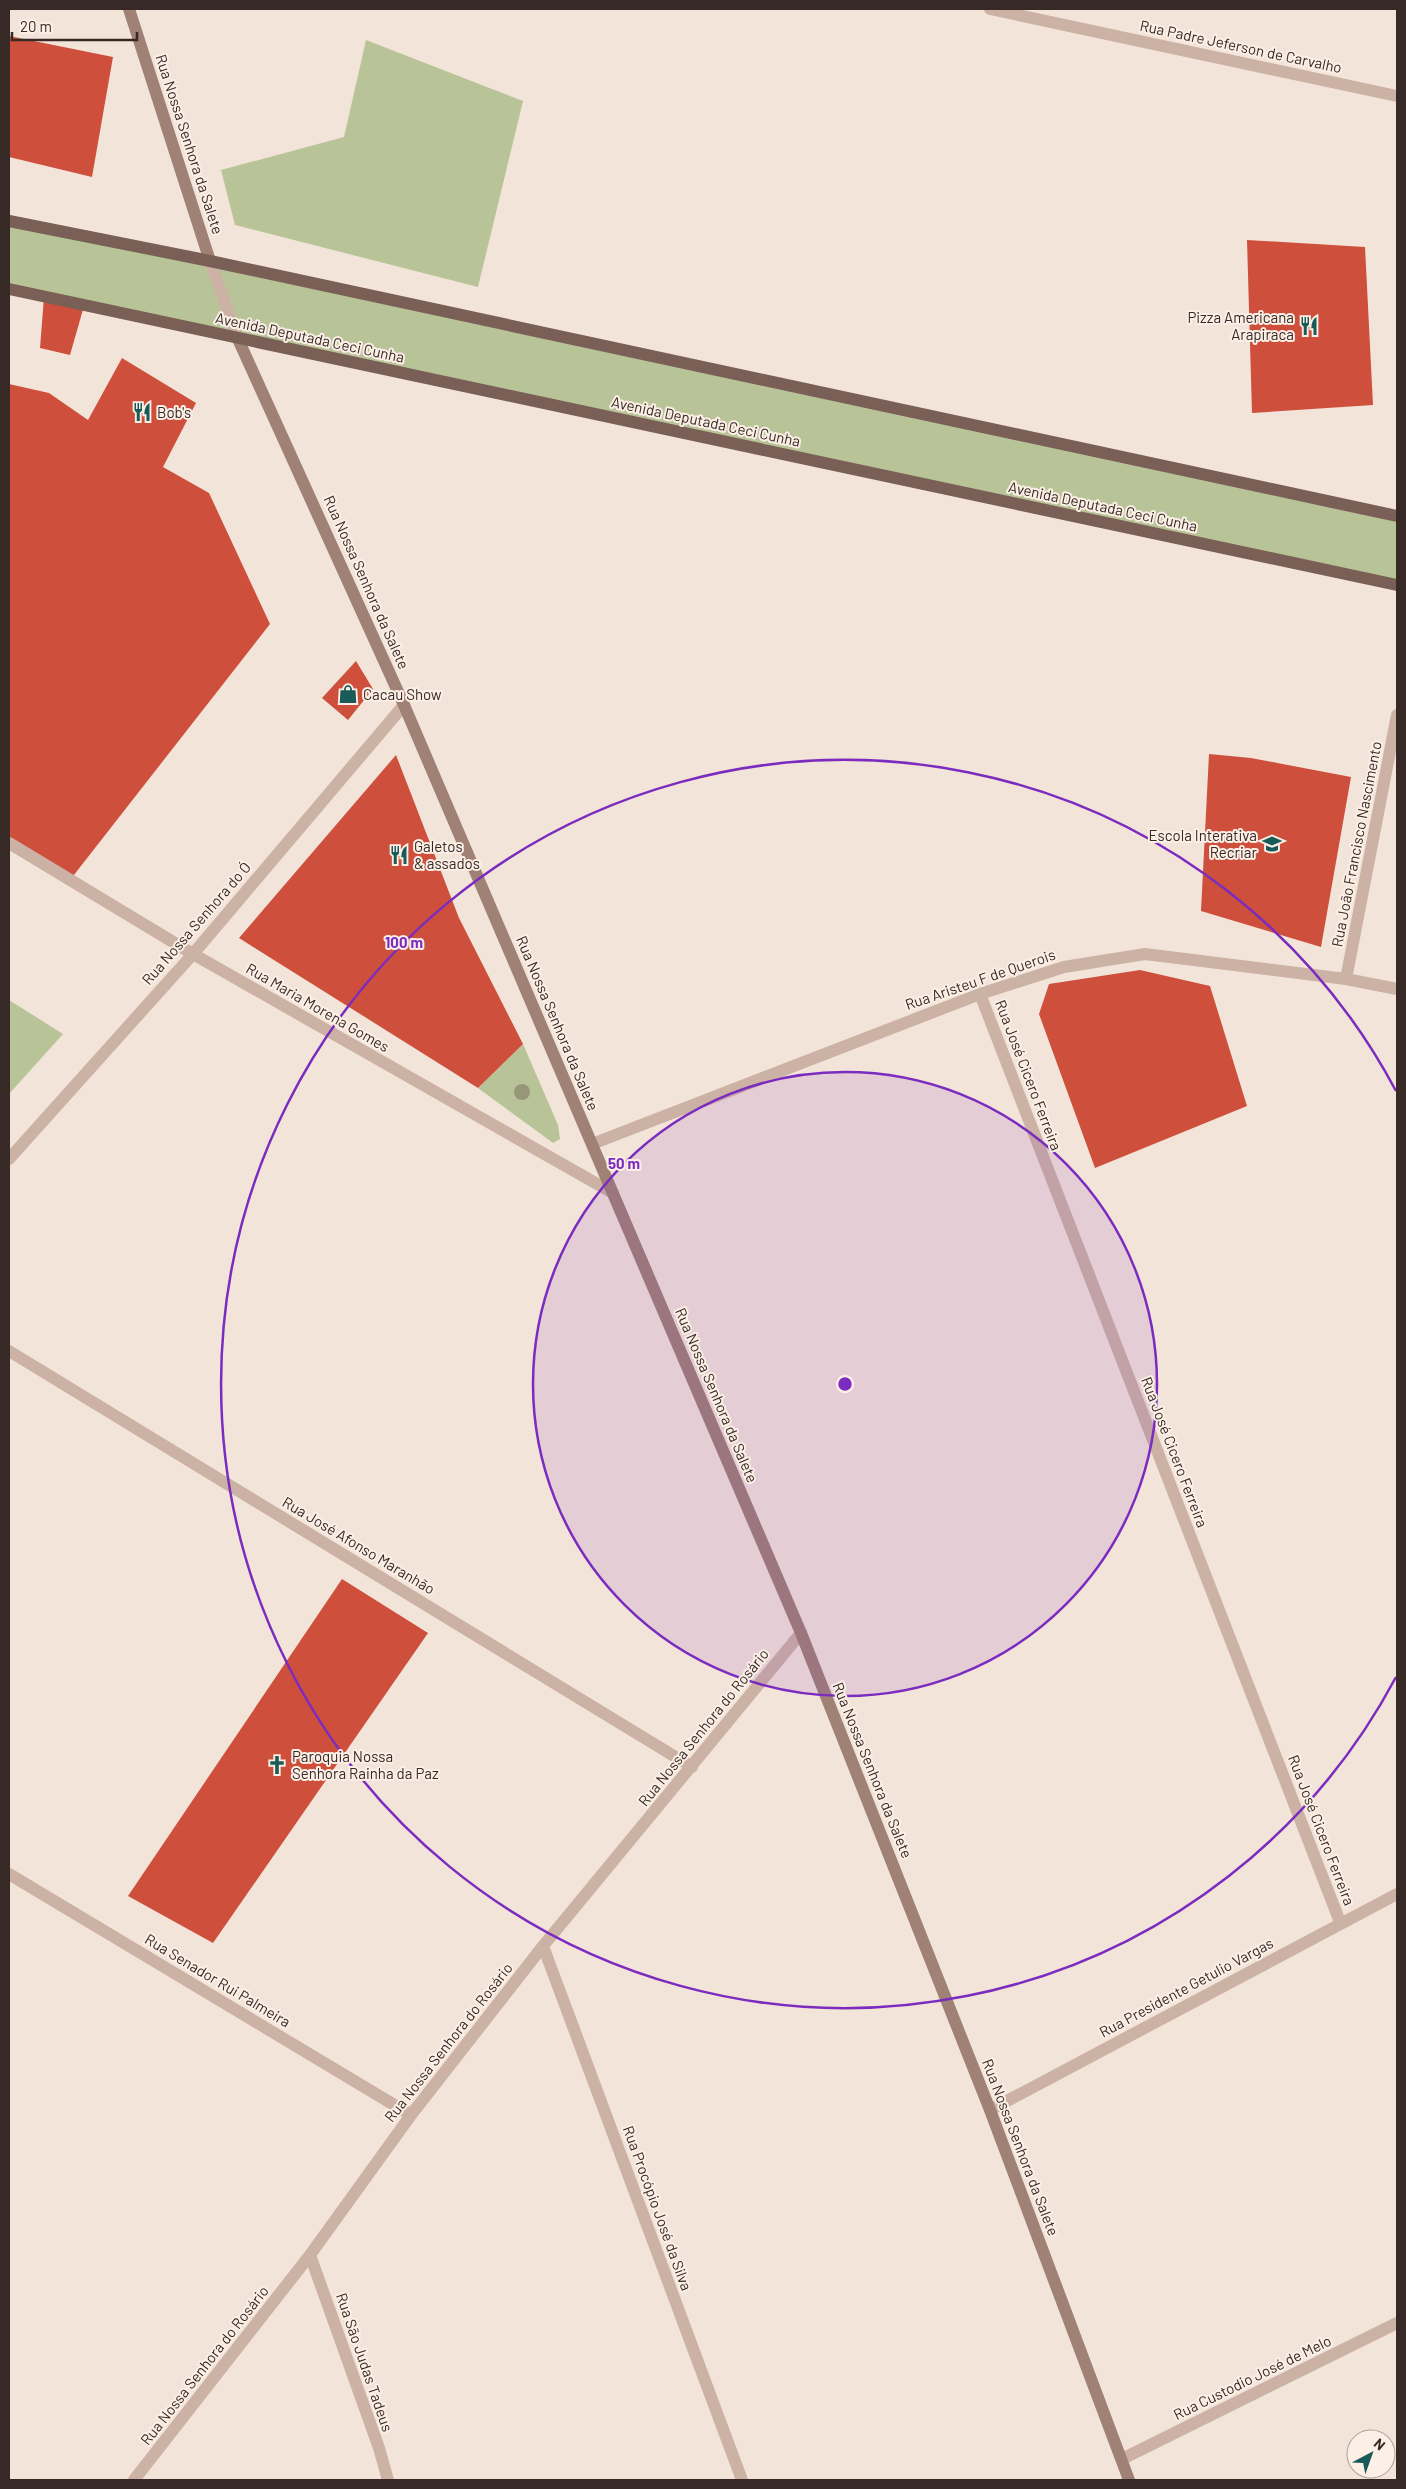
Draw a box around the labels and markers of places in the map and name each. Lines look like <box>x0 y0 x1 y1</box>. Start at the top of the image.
place label: Pizza Americana Arapiraca <box>1187 308 1294 343</box>
restaurant icon: Pizza Americana Arapiraca <box>1298 315 1320 337</box>
restaurant icon: Bob's <box>131 401 153 423</box>
place label: Bob's <box>157 403 191 421</box>
shop icon: Cacau Show <box>337 683 359 705</box>
place label: Cacau Show <box>363 685 442 703</box>
place label: Escola Interativa Recriar <box>1149 826 1258 861</box>
school or university icon: Escola Interativa Recriar <box>1261 833 1283 855</box>
place label: Galetos & assados <box>414 837 480 872</box>
restaurant icon: Galetos & assados <box>388 844 410 866</box>
centre of rings <box>836 1375 854 1393</box>
place label: Paroquia Nossa Senhora Rainha da Paz <box>292 1747 439 1782</box>
church icon: Paroquia Nossa Senhora Rainha da Paz <box>266 1754 288 1776</box>

